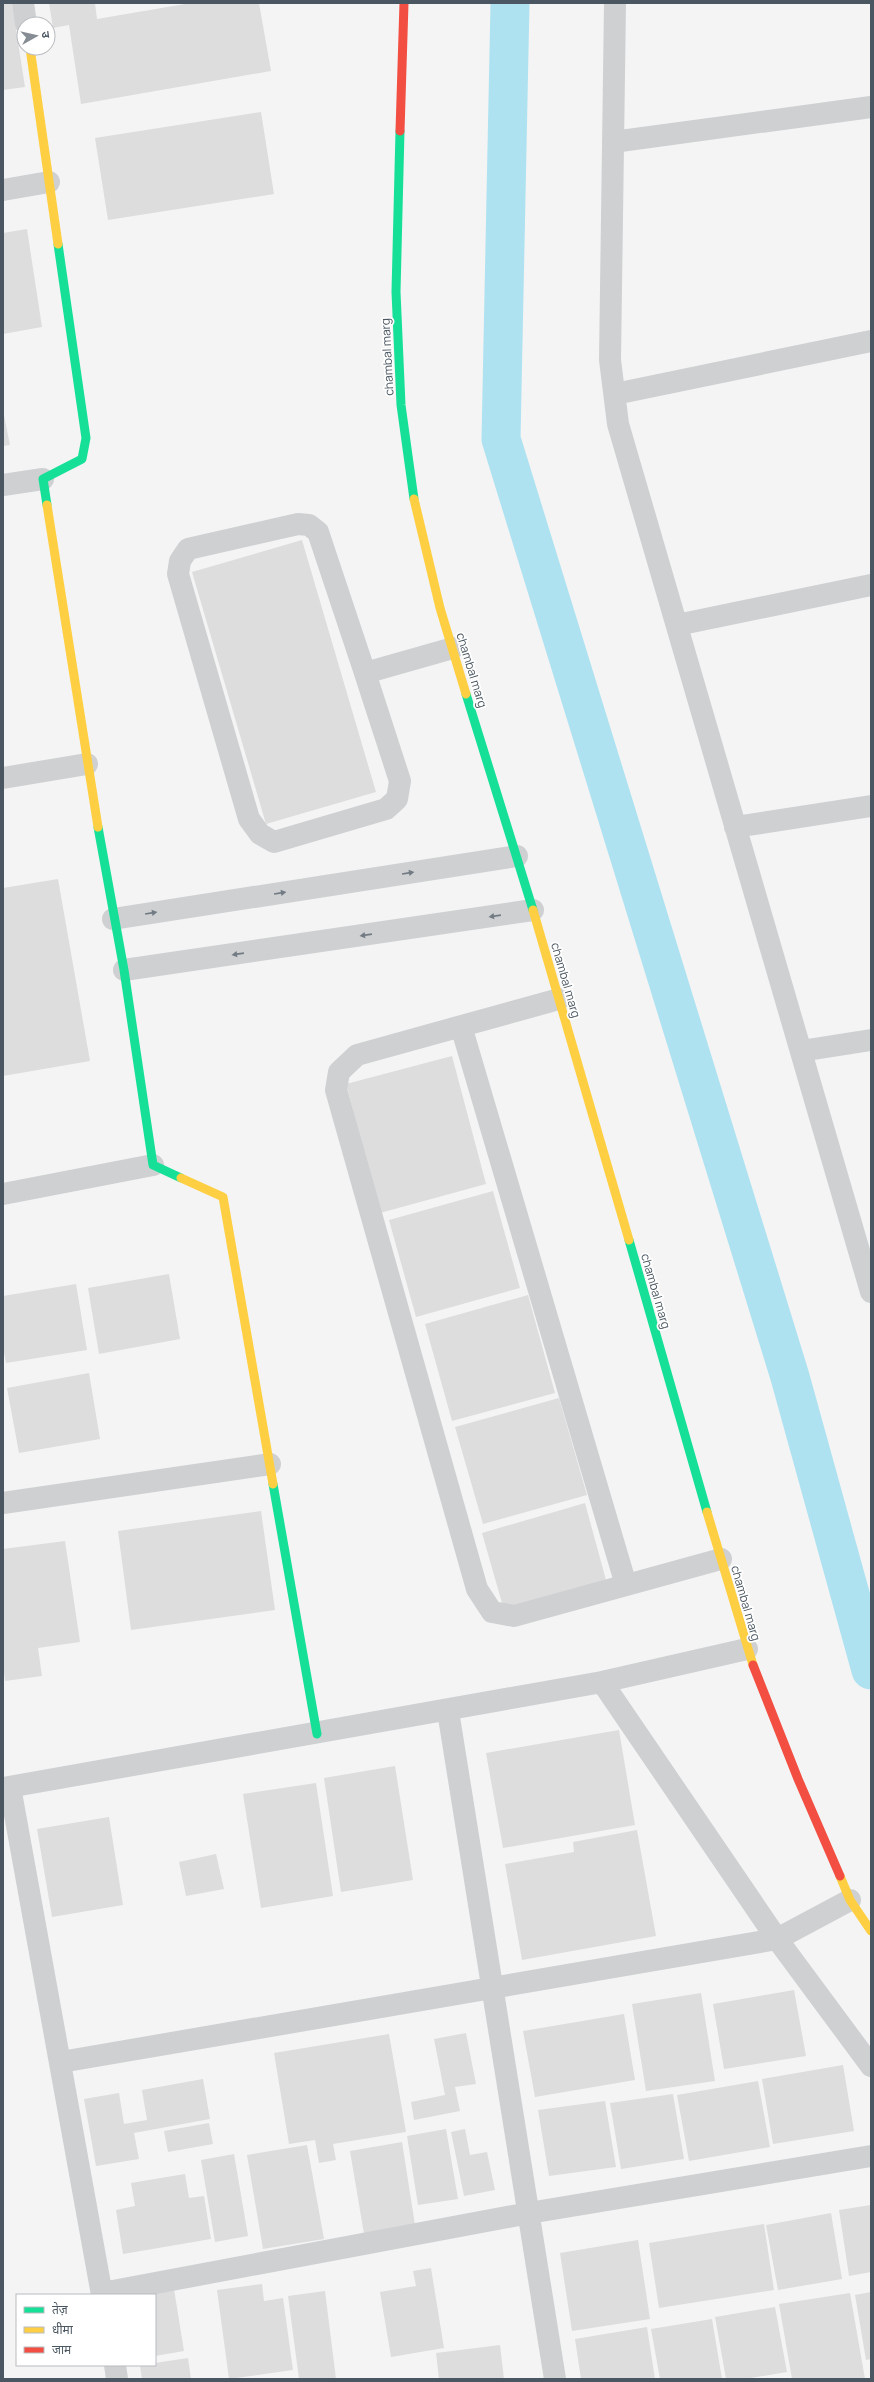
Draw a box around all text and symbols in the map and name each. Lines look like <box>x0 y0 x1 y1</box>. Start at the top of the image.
north arrow <box>16 16 56 56</box>
text: उ <box>39 30 54 39</box>
street label: chambal marg <box>376 318 398 396</box>
street label: chambal marg <box>453 630 491 710</box>
one-way arrow <box>402 870 414 876</box>
one-way arrow <box>274 890 286 896</box>
one-way arrow <box>145 910 157 916</box>
one-way arrow <box>489 913 501 919</box>
one-way arrow <box>360 932 372 938</box>
street label: chambal marg <box>547 940 585 1020</box>
one-way arrow <box>231 951 244 957</box>
street label: chambal marg <box>637 1251 675 1331</box>
street label: chambal marg <box>727 1563 765 1643</box>
legend <box>16 2294 156 2366</box>
text: तेज़ <box>52 2301 69 2318</box>
text: धीमा <box>52 2321 74 2338</box>
text: जाम <box>52 2341 72 2358</box>

